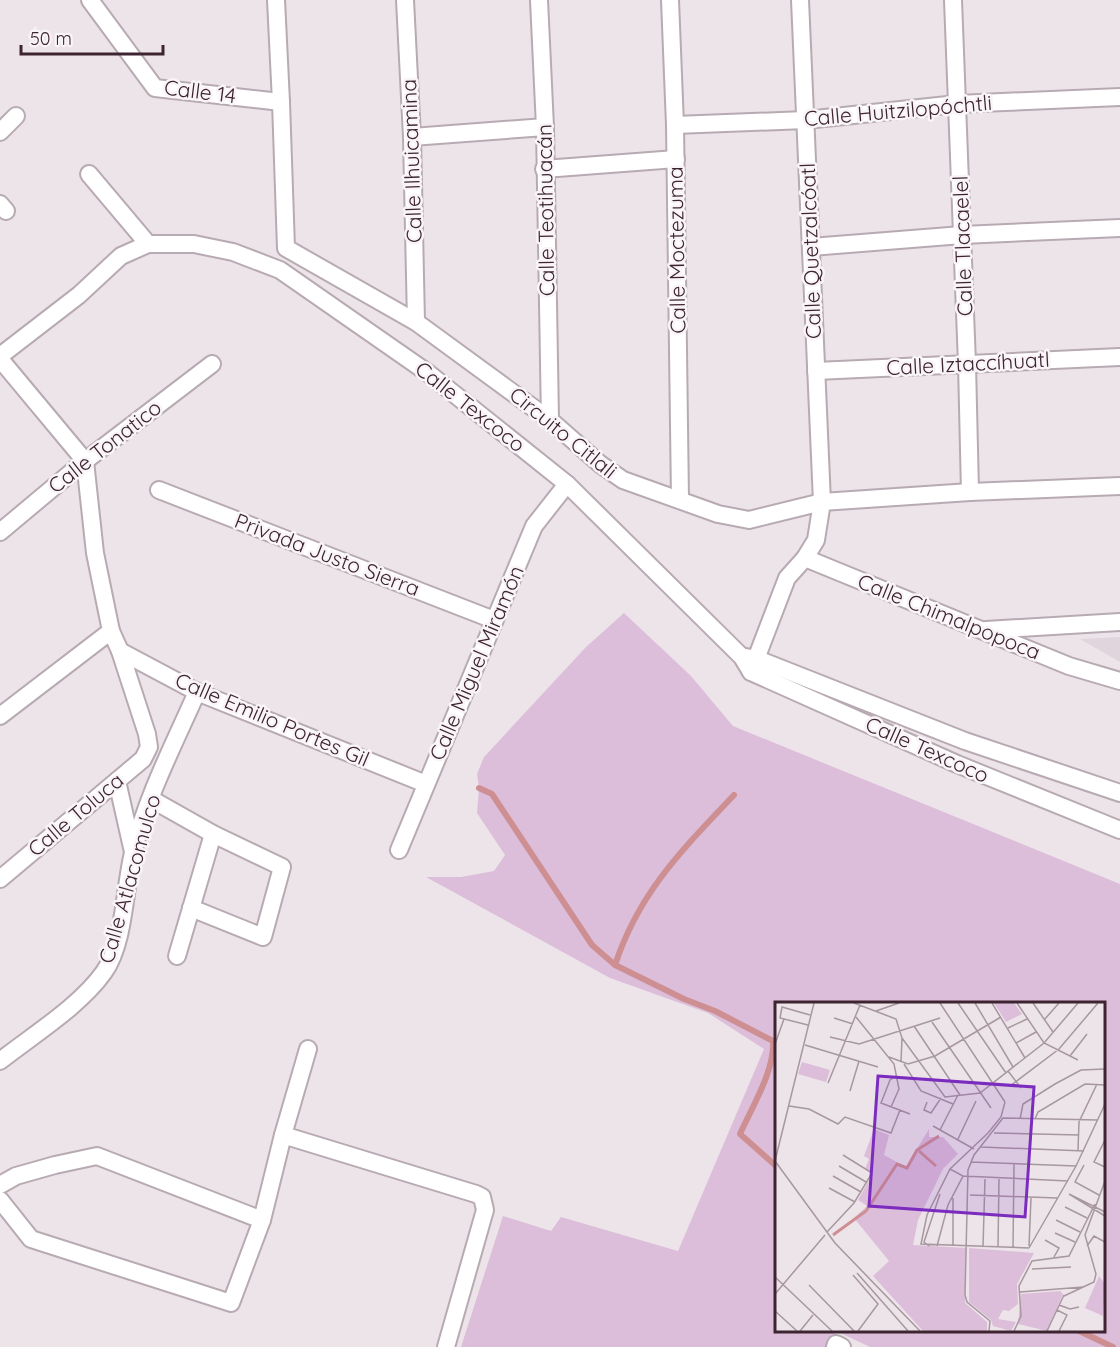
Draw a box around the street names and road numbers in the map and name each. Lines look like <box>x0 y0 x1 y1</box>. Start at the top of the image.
street label: Calle 14 <box>163 74 237 108</box>
street label: Calle Ilhuicamina <box>395 79 427 243</box>
street label: Calle Huitzilopóchtli <box>803 89 993 131</box>
street label: Calle Teotihuacán <box>530 124 560 296</box>
street label: Calle Quetzalcóatl <box>794 162 826 340</box>
street label: Calle Moctezuma <box>662 166 690 334</box>
street label: Calle Tlacaelel <box>947 175 977 317</box>
street label: Calle Iztaccíhuatl <box>886 346 1050 380</box>
street label: Calle Texcoco <box>410 355 531 457</box>
street label: Circuito Citlali <box>505 381 623 483</box>
street label: Calle Tonatico <box>43 394 166 498</box>
street label: Privada Justo Sierra <box>231 507 424 601</box>
street label: Calle Miguel Miramón <box>423 561 529 764</box>
street label: Calle Chimalpopoca <box>854 568 1045 665</box>
street label: Calle Emilio Portes Gil <box>171 666 373 772</box>
street label: Calle Texcoco <box>862 710 993 788</box>
street label: Calle Toluca <box>22 767 128 862</box>
street label: Calle Atlacomulco <box>92 791 166 966</box>

